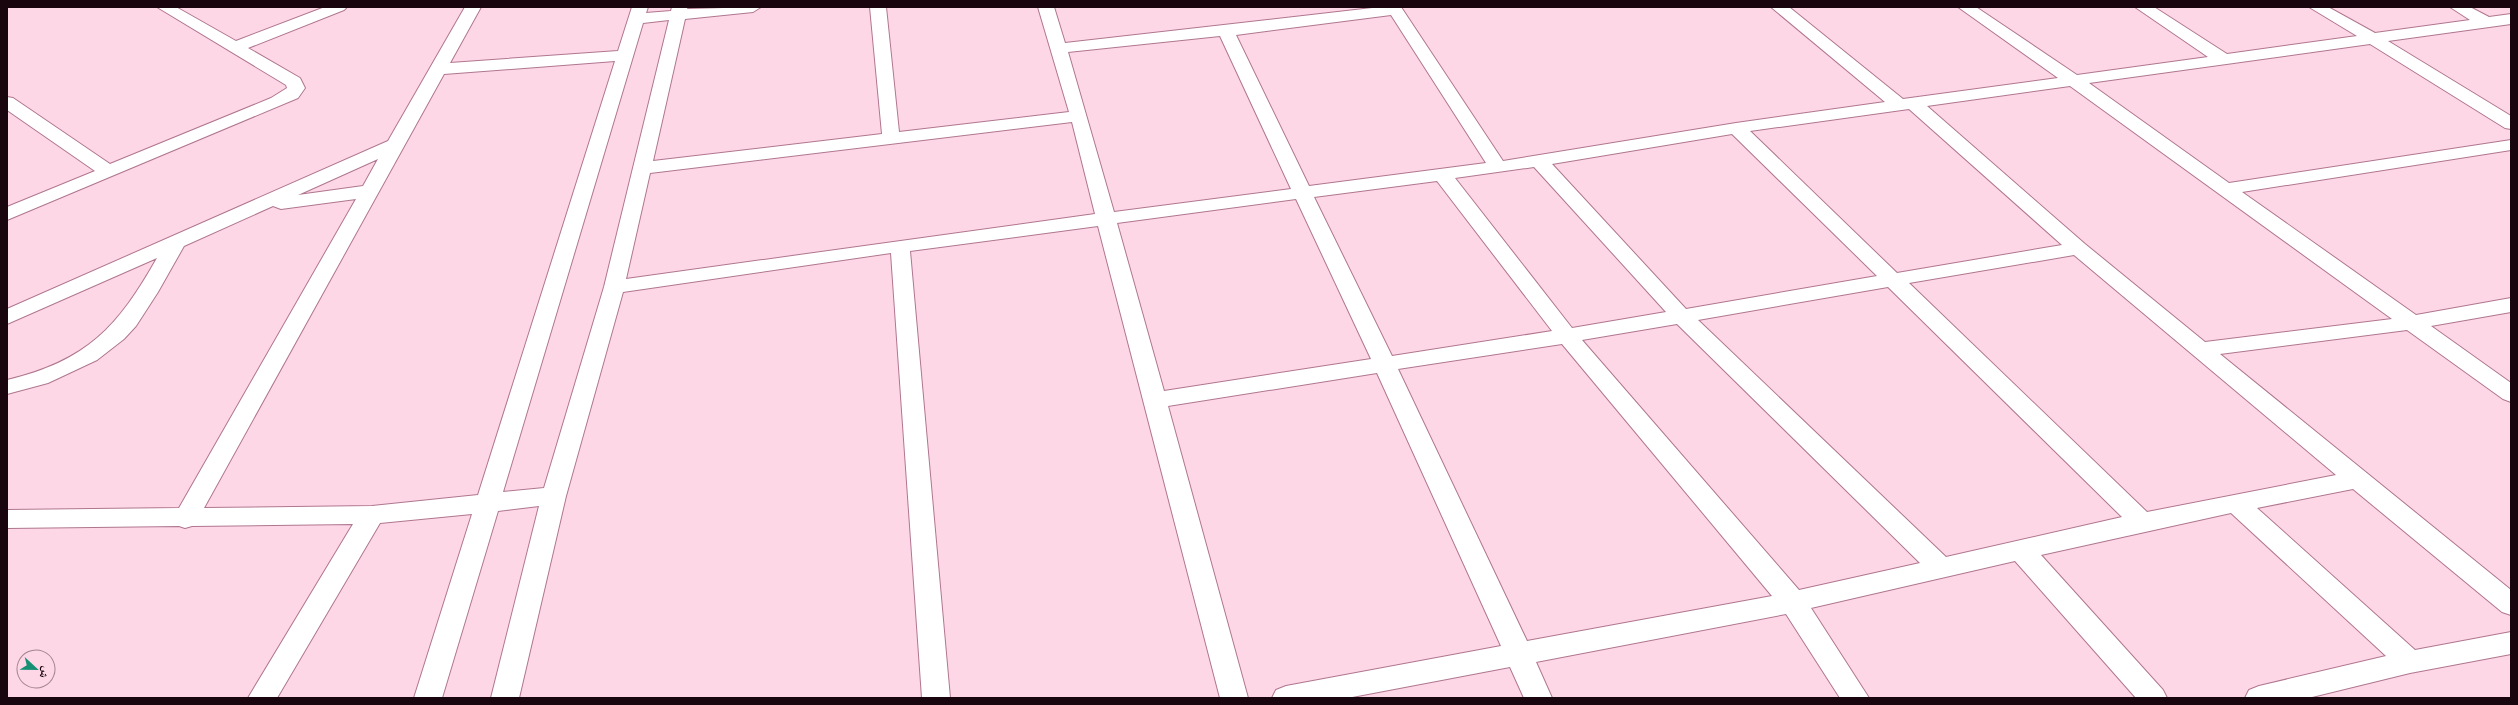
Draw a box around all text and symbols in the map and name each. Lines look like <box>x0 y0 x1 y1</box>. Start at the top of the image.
north arrow <box>16 649 56 689</box>
text: ش <box>36 664 54 681</box>

